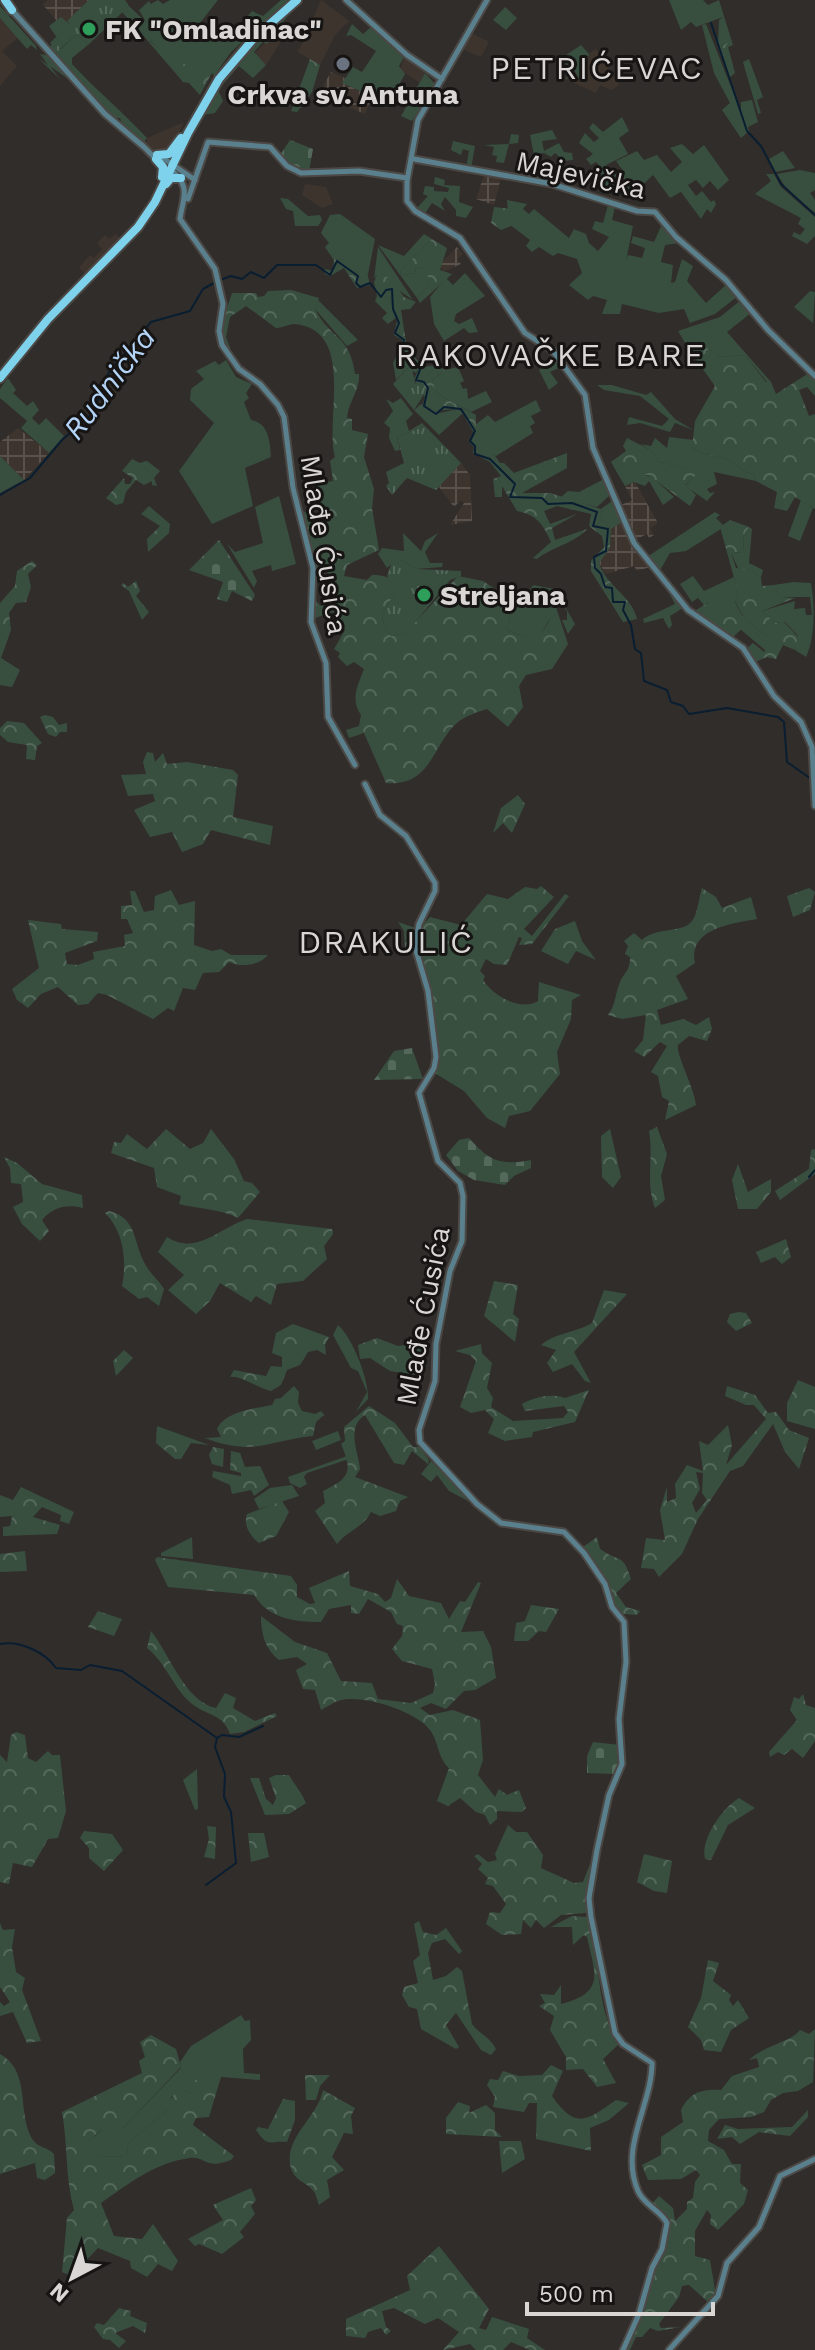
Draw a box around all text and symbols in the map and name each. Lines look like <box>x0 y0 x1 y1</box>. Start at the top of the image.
place label: FK "Omladinac" <box>105 13 322 46</box>
marker: FK "Omladinac" <box>80 20 98 38</box>
district label: PETRIĆEVAC <box>490 49 704 87</box>
marker: Crkva sv. Antuna <box>334 55 352 73</box>
place label: Crkva sv. Antuna <box>227 78 459 111</box>
street label: Majevička <box>513 144 649 206</box>
water label: Rudnička <box>56 320 162 446</box>
district label: RAKOVAČKE BARE <box>396 336 706 374</box>
street label: Mlađe Ćusića <box>293 453 355 637</box>
place label: Streljana <box>440 579 566 612</box>
marker: Streljana <box>415 586 433 604</box>
district label: DRAKULIĆ <box>298 923 474 961</box>
street label: Mlađe Ćusića <box>389 1224 457 1408</box>
north arrow <box>32 2238 112 2318</box>
scale bar <box>527 2266 713 2316</box>
text: N <box>45 2278 74 2308</box>
text: 500 m <box>539 2280 614 2308</box>

